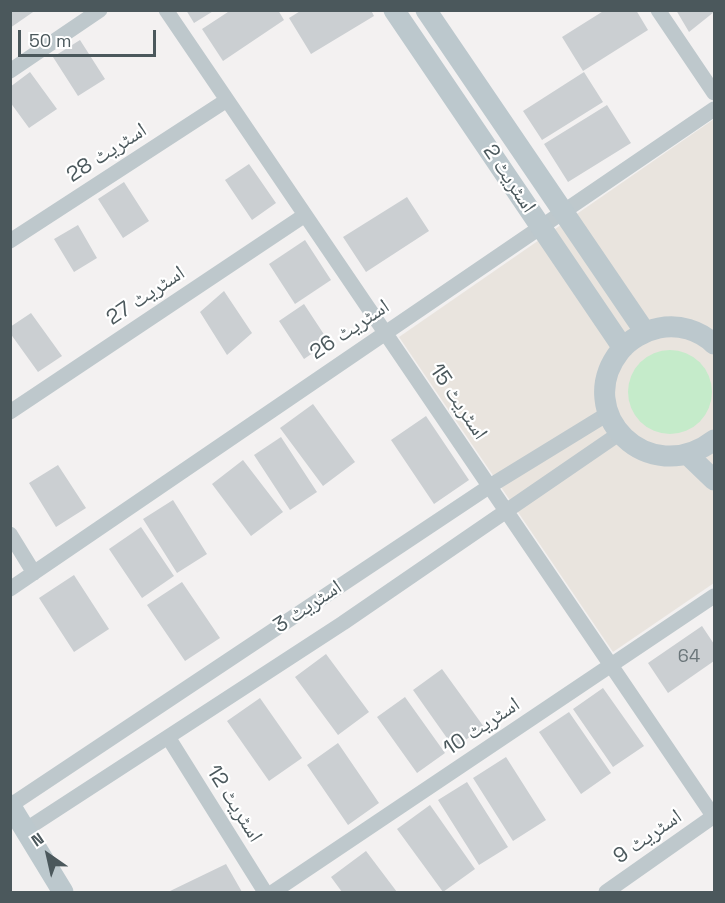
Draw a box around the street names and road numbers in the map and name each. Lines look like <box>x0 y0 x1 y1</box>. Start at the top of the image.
street label: اسٹریٹ 28 <box>62 118 152 188</box>
street label: اسٹریٹ 2 <box>477 140 541 218</box>
street label: اسٹریٹ 27 <box>102 261 190 331</box>
street label: اسٹریٹ 26 <box>306 294 394 366</box>
street label: اسٹریٹ 15 <box>424 359 492 445</box>
street label: اسٹریٹ 3 <box>269 575 347 639</box>
street label: اسٹریٹ 10 <box>439 692 525 762</box>
street label: اسٹریٹ 12 <box>201 761 267 847</box>
street label: اسٹریٹ 9 <box>609 804 687 870</box>

